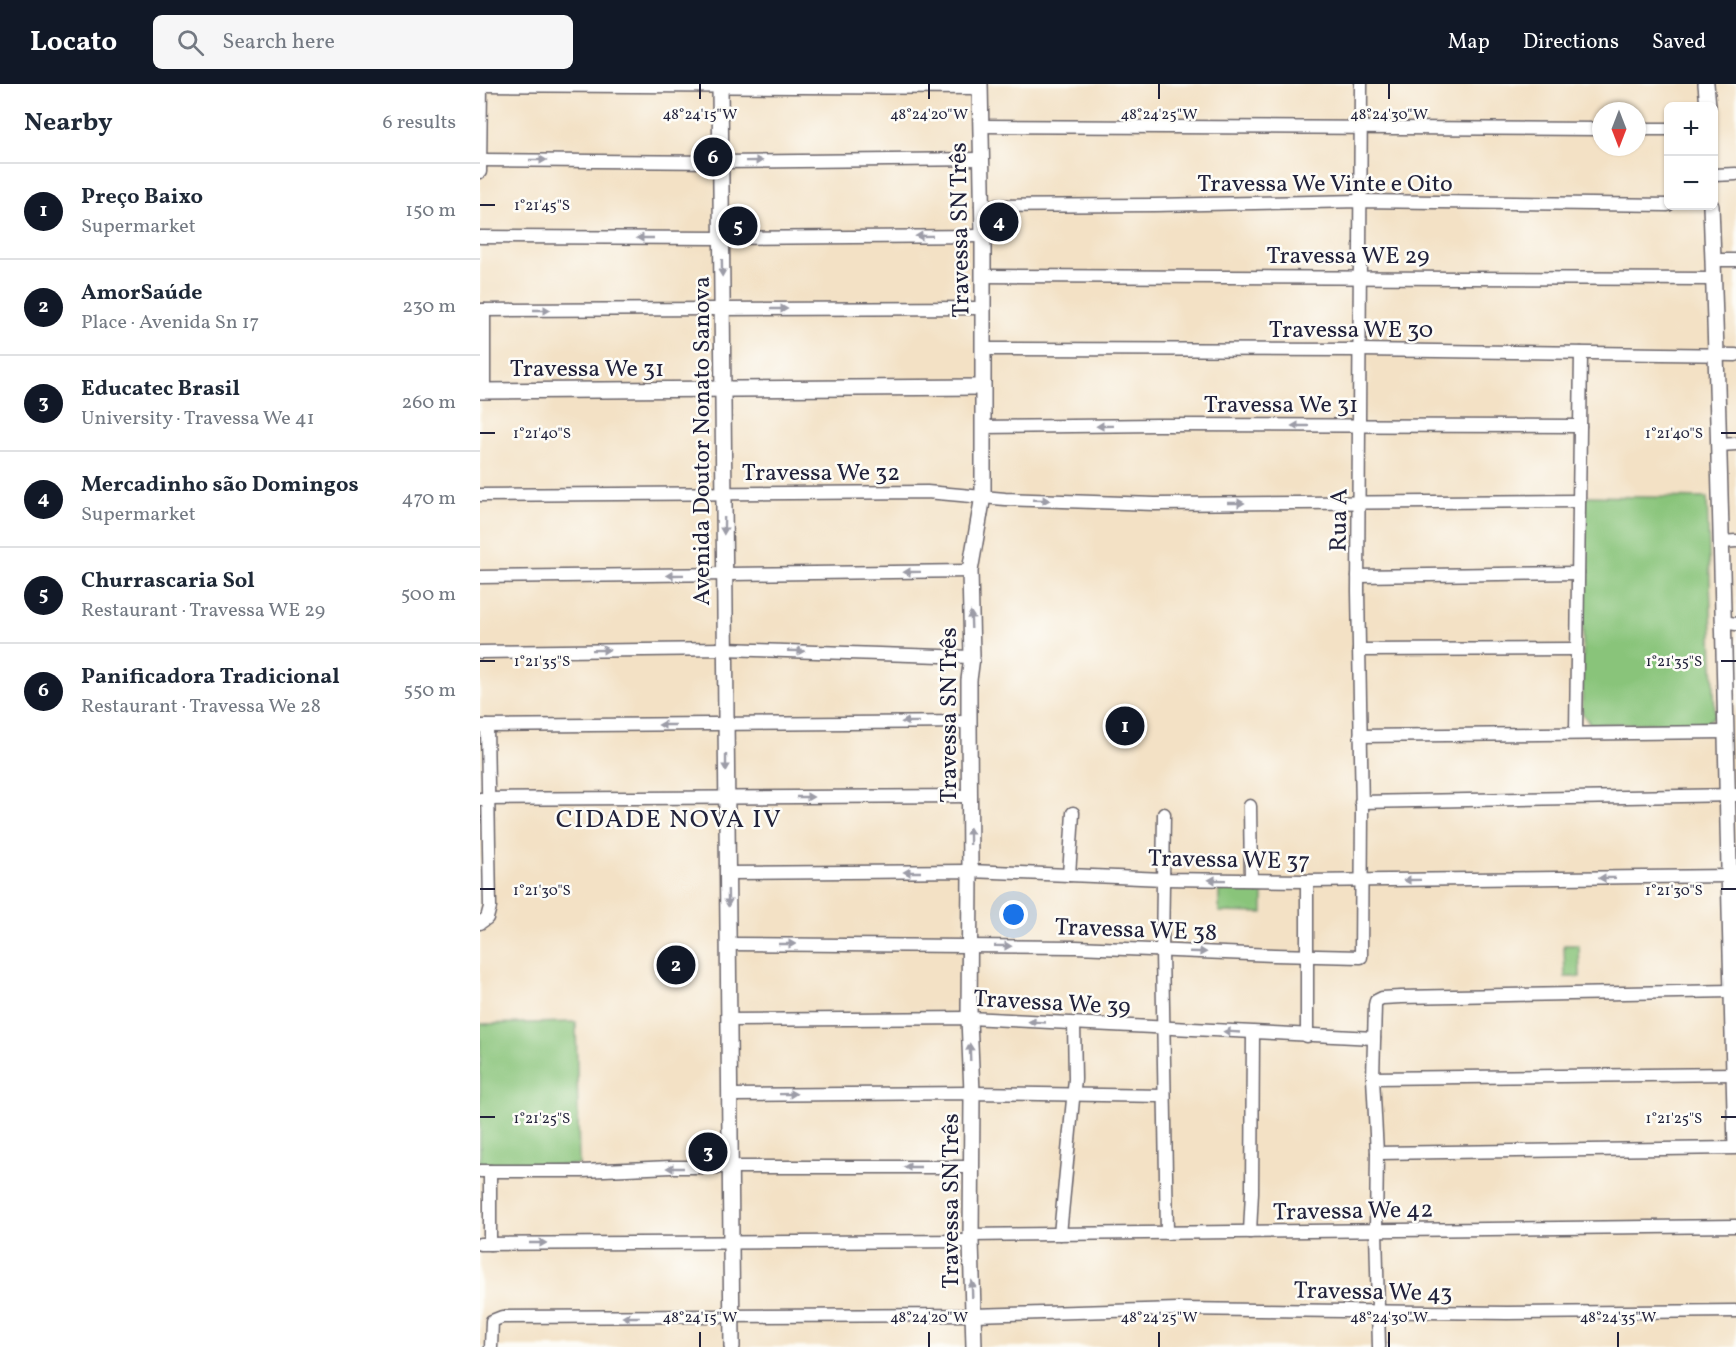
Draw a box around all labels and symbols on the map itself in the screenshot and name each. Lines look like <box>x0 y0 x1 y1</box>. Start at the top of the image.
north arrow <box>1592 102 1646 156</box>
text: 48°24'15"W <box>663 105 737 126</box>
text: 48°24'20"W <box>890 105 968 126</box>
text: 48°24'25"W <box>1121 105 1197 126</box>
text: 48°24'30"W <box>1350 105 1428 126</box>
pin: 6 <box>694 134 732 180</box>
street label: Travessa SN Três <box>942 142 980 318</box>
one-way arrow <box>529 156 548 165</box>
one-way arrow <box>745 156 764 166</box>
street label: Travessa We Vinte e Oito <box>1197 168 1453 202</box>
text: 1°21'45"S <box>514 196 570 217</box>
pin: 4 <box>980 200 1018 244</box>
pin: 5 <box>718 204 758 248</box>
one-way arrow <box>915 232 934 241</box>
one-way arrow <box>636 233 655 243</box>
street label: Travessa WE 29 <box>1266 240 1430 274</box>
one-way arrow <box>717 259 727 278</box>
street label: Avenida Doutor Nonato Sanova <box>686 276 720 606</box>
one-way arrow <box>770 304 789 314</box>
one-way arrow <box>533 305 552 315</box>
street label: Travessa WE 30 <box>1269 314 1433 348</box>
street label: Travessa We 31 <box>510 353 664 387</box>
street label: Travessa We 31 <box>1204 389 1358 423</box>
one-way arrow <box>1096 421 1115 431</box>
one-way arrow <box>1291 421 1310 431</box>
text: 1°21'40"S <box>513 424 571 445</box>
text: 1°21'40"S <box>1645 424 1703 445</box>
street label: Travessa We 32 <box>742 457 900 491</box>
street label: Rua A <box>1322 488 1358 552</box>
one-way arrow <box>1032 495 1051 505</box>
one-way arrow <box>1227 499 1246 508</box>
one-way arrow <box>719 517 729 536</box>
one-way arrow <box>902 567 921 576</box>
one-way arrow <box>665 570 684 580</box>
one-way arrow <box>966 610 975 629</box>
street label: Travessa SN Três <box>933 627 967 803</box>
one-way arrow <box>592 645 611 655</box>
one-way arrow <box>787 646 806 656</box>
text: 1°21'35"S <box>514 652 570 673</box>
text: 1°21'35"S <box>1646 652 1702 673</box>
pin: 1 <box>1106 704 1144 748</box>
one-way arrow <box>901 717 920 727</box>
one-way arrow <box>658 720 677 730</box>
one-way arrow <box>721 754 731 773</box>
one-way arrow <box>796 792 815 802</box>
district label: CIDADE NOVA IV <box>556 802 782 838</box>
one-way arrow <box>965 826 975 845</box>
street label: Travessa WE 37 <box>1148 843 1310 879</box>
one-way arrow <box>902 867 921 877</box>
one-way arrow <box>1598 873 1617 883</box>
one-way arrow <box>1208 875 1227 885</box>
one-way arrow <box>1403 875 1422 885</box>
text: 1°21'30"S <box>513 881 571 902</box>
text: 1°21'30"S <box>1645 881 1703 902</box>
one-way arrow <box>723 888 733 907</box>
your location <box>999 900 1028 929</box>
street label: Travessa WE 38 <box>1054 911 1218 951</box>
one-way arrow <box>777 939 796 949</box>
one-way arrow <box>993 941 1012 951</box>
pin: 2 <box>656 942 696 988</box>
one-way arrow <box>1188 948 1207 957</box>
street label: Travessa We 39 <box>972 983 1131 1025</box>
one-way arrow <box>1027 1018 1046 1027</box>
one-way arrow <box>1222 1027 1241 1036</box>
one-way arrow <box>965 1042 975 1061</box>
one-way arrow <box>778 1089 797 1099</box>
text: 1°21'25"S <box>514 1109 570 1130</box>
text: 1°21'25"S <box>1646 1109 1702 1130</box>
street label: Travessa SN Três <box>935 1113 969 1289</box>
pin: 3 <box>688 1130 728 1174</box>
one-way arrow <box>903 1162 922 1172</box>
one-way arrow <box>666 1163 685 1173</box>
street label: Travessa We 42 <box>1273 1194 1433 1230</box>
one-way arrow <box>529 1238 548 1248</box>
street label: Travessa We 43 <box>1293 1275 1453 1311</box>
one-way arrow <box>968 1279 977 1298</box>
text: 48°24'15"W <box>663 1308 737 1329</box>
text: 48°24'20"W <box>890 1308 968 1329</box>
text: 48°24'25"W <box>1121 1308 1197 1329</box>
text: 48°24'30"W <box>1350 1308 1428 1329</box>
text: 48°24'35"W <box>1580 1308 1656 1329</box>
one-way arrow <box>621 1312 640 1322</box>

